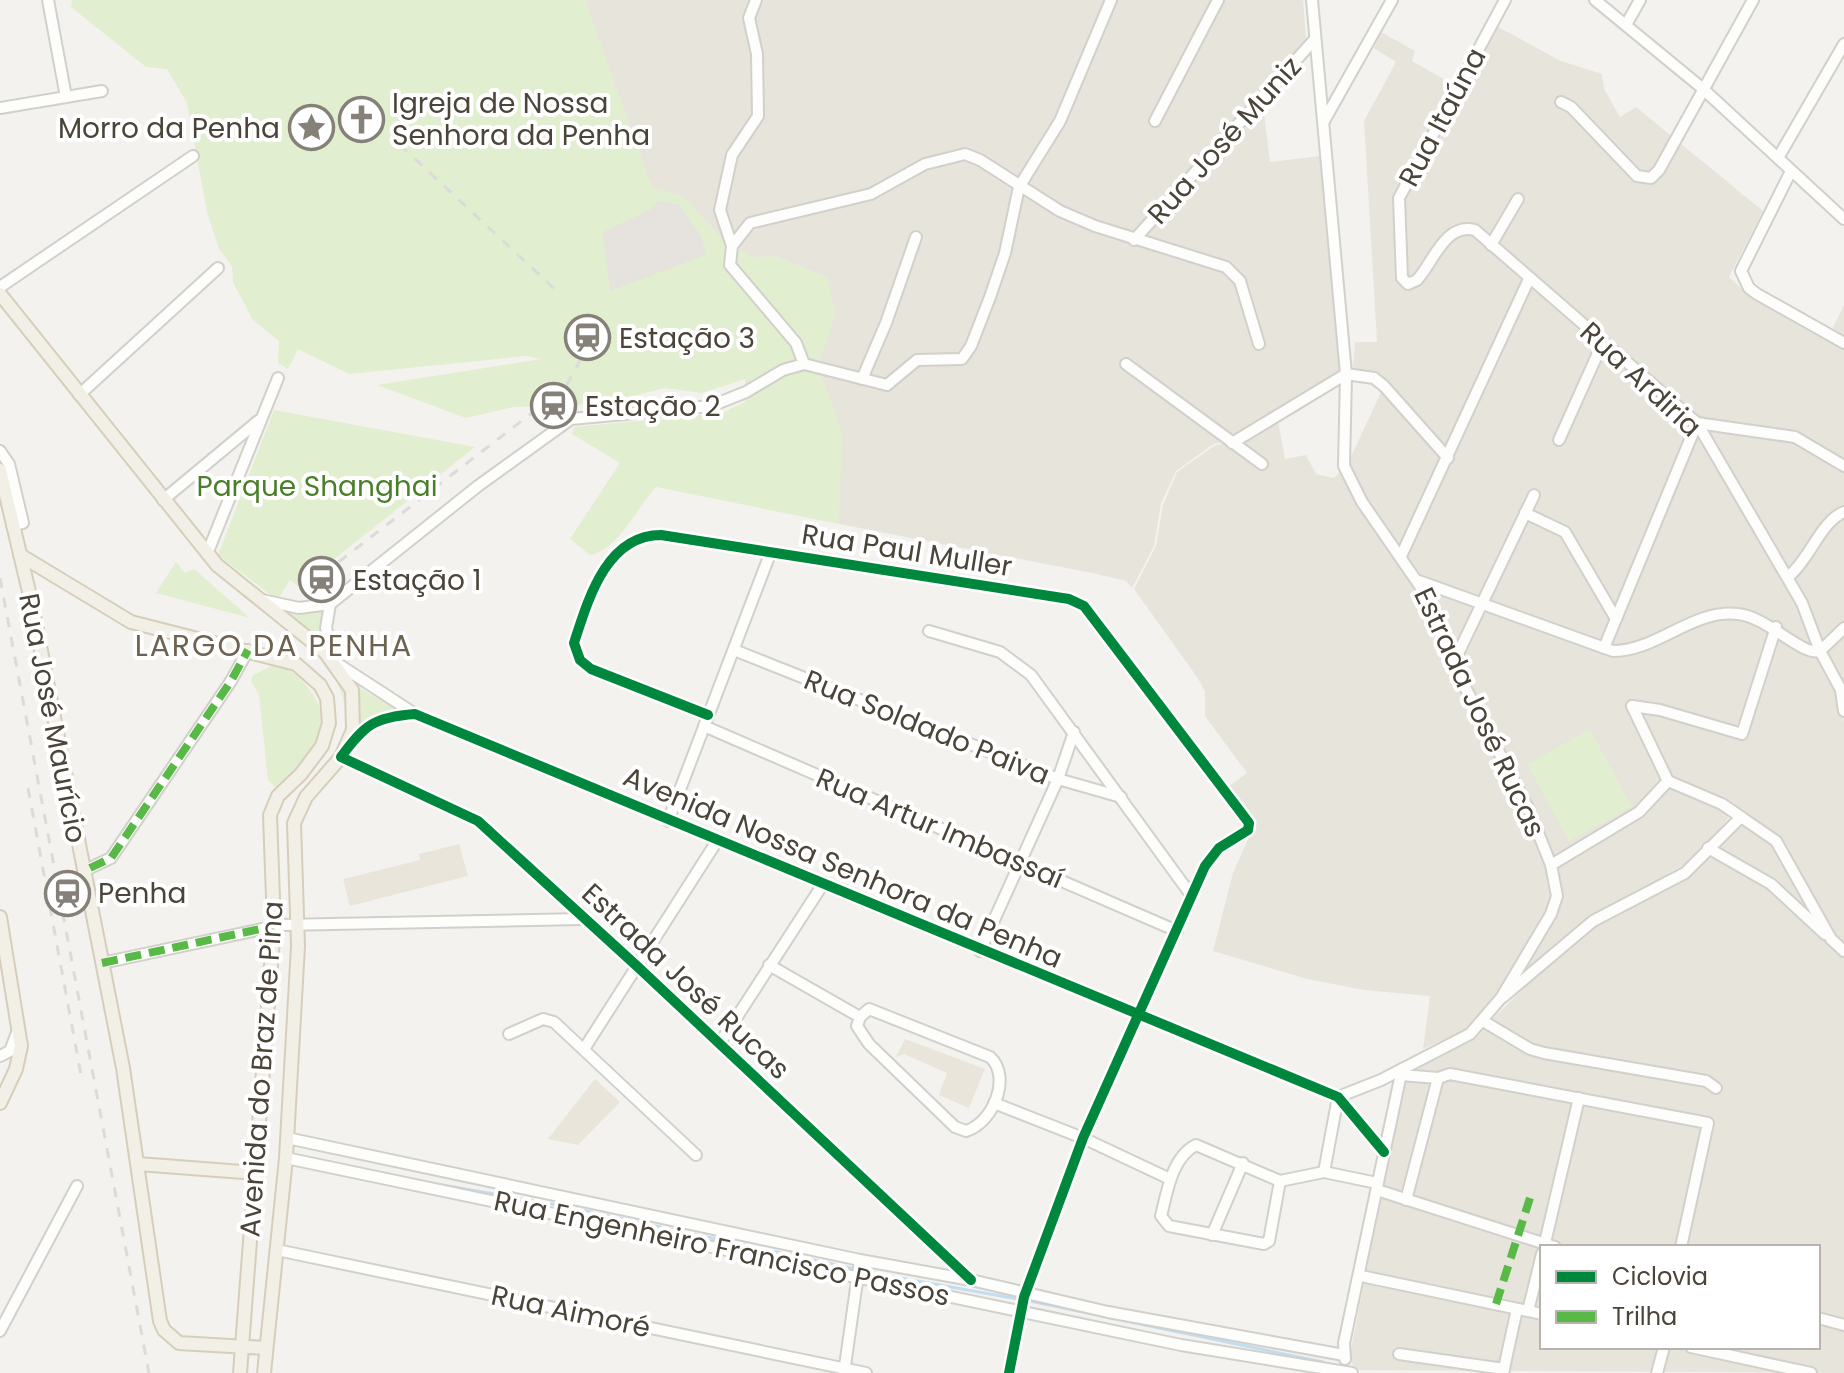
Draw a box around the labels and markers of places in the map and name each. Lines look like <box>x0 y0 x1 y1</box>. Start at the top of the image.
place label: Igreja de Nossa Senhora da Penha <box>392 84 650 155</box>
church icon: Igreja de Nossa Senhora da Penha <box>337 95 385 143</box>
place icon: Morro da Penha <box>287 104 335 152</box>
place label: Morro da Penha <box>58 109 280 148</box>
station icon: Estação 3 <box>564 314 612 362</box>
place label: Estação 3 <box>619 319 755 358</box>
station icon: Estação 2 <box>530 382 578 430</box>
place label: Estação 2 <box>585 387 721 426</box>
station icon: Estação 1 <box>298 556 346 604</box>
place label: Estação 1 <box>353 561 481 600</box>
station icon: Penha <box>43 869 91 917</box>
place label: Penha <box>98 874 186 913</box>

